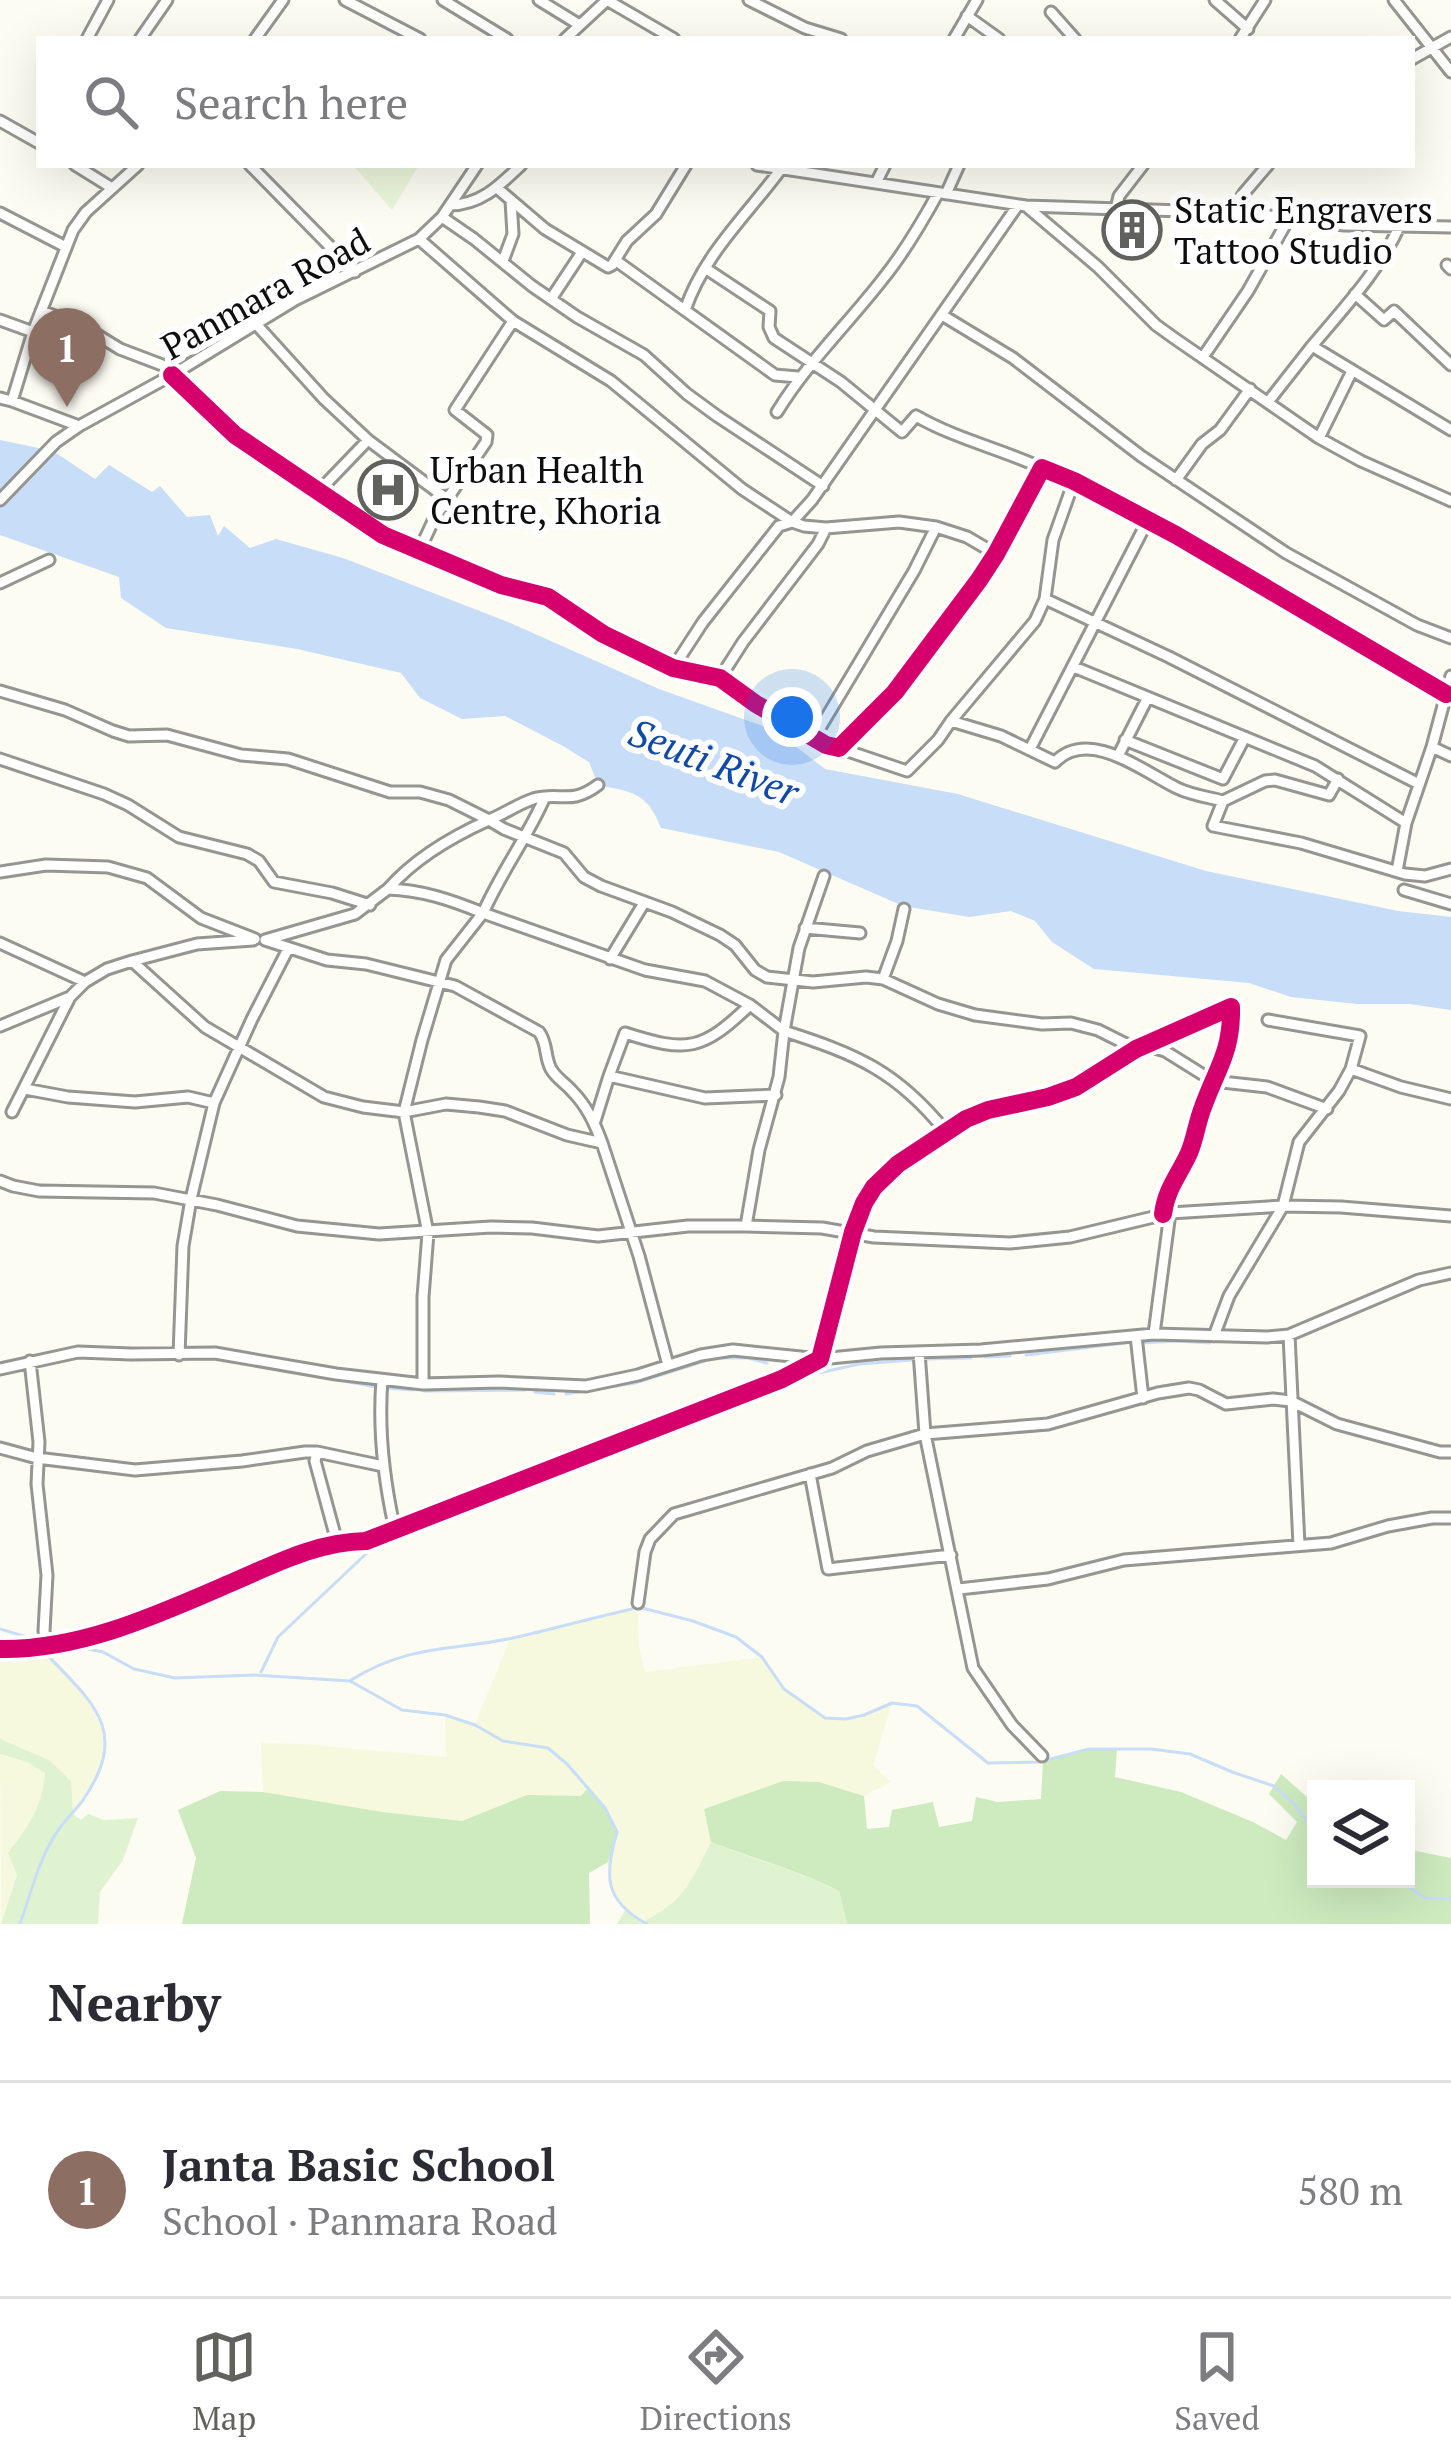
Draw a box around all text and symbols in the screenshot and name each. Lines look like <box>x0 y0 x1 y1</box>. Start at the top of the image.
search box <box>36 36 1415 168</box>
icon: search <box>78 69 144 135</box>
text: Search here <box>174 72 408 132</box>
place label: Static Engravers Tattoo Studio <box>1174 186 1433 274</box>
building icon: Static Engravers Tattoo Studio <box>1101 199 1163 261</box>
street label: Panmara Road <box>152 216 378 370</box>
pin: 1 <box>28 308 106 407</box>
place label: Urban Health Centre, Khoria <box>430 446 662 534</box>
hospital icon: Urban Health Centre, Khoria <box>357 459 419 521</box>
your location <box>762 687 822 747</box>
water label: Seuti River <box>622 705 808 818</box>
map controls <box>1307 1780 1415 1888</box>
button: layers <box>1307 1780 1415 1888</box>
text: Nearby <box>48 1968 221 2036</box>
text: Janta Basic School <box>162 2134 555 2194</box>
text: 1 <box>76 2164 98 2216</box>
text: 580 m <box>1298 2164 1403 2216</box>
text: School · Panmara Road <box>162 2194 558 2246</box>
tab: Map <box>191 2324 257 2439</box>
tab: Directions <box>640 2324 792 2439</box>
tab: Saved <box>1174 2324 1260 2439</box>

